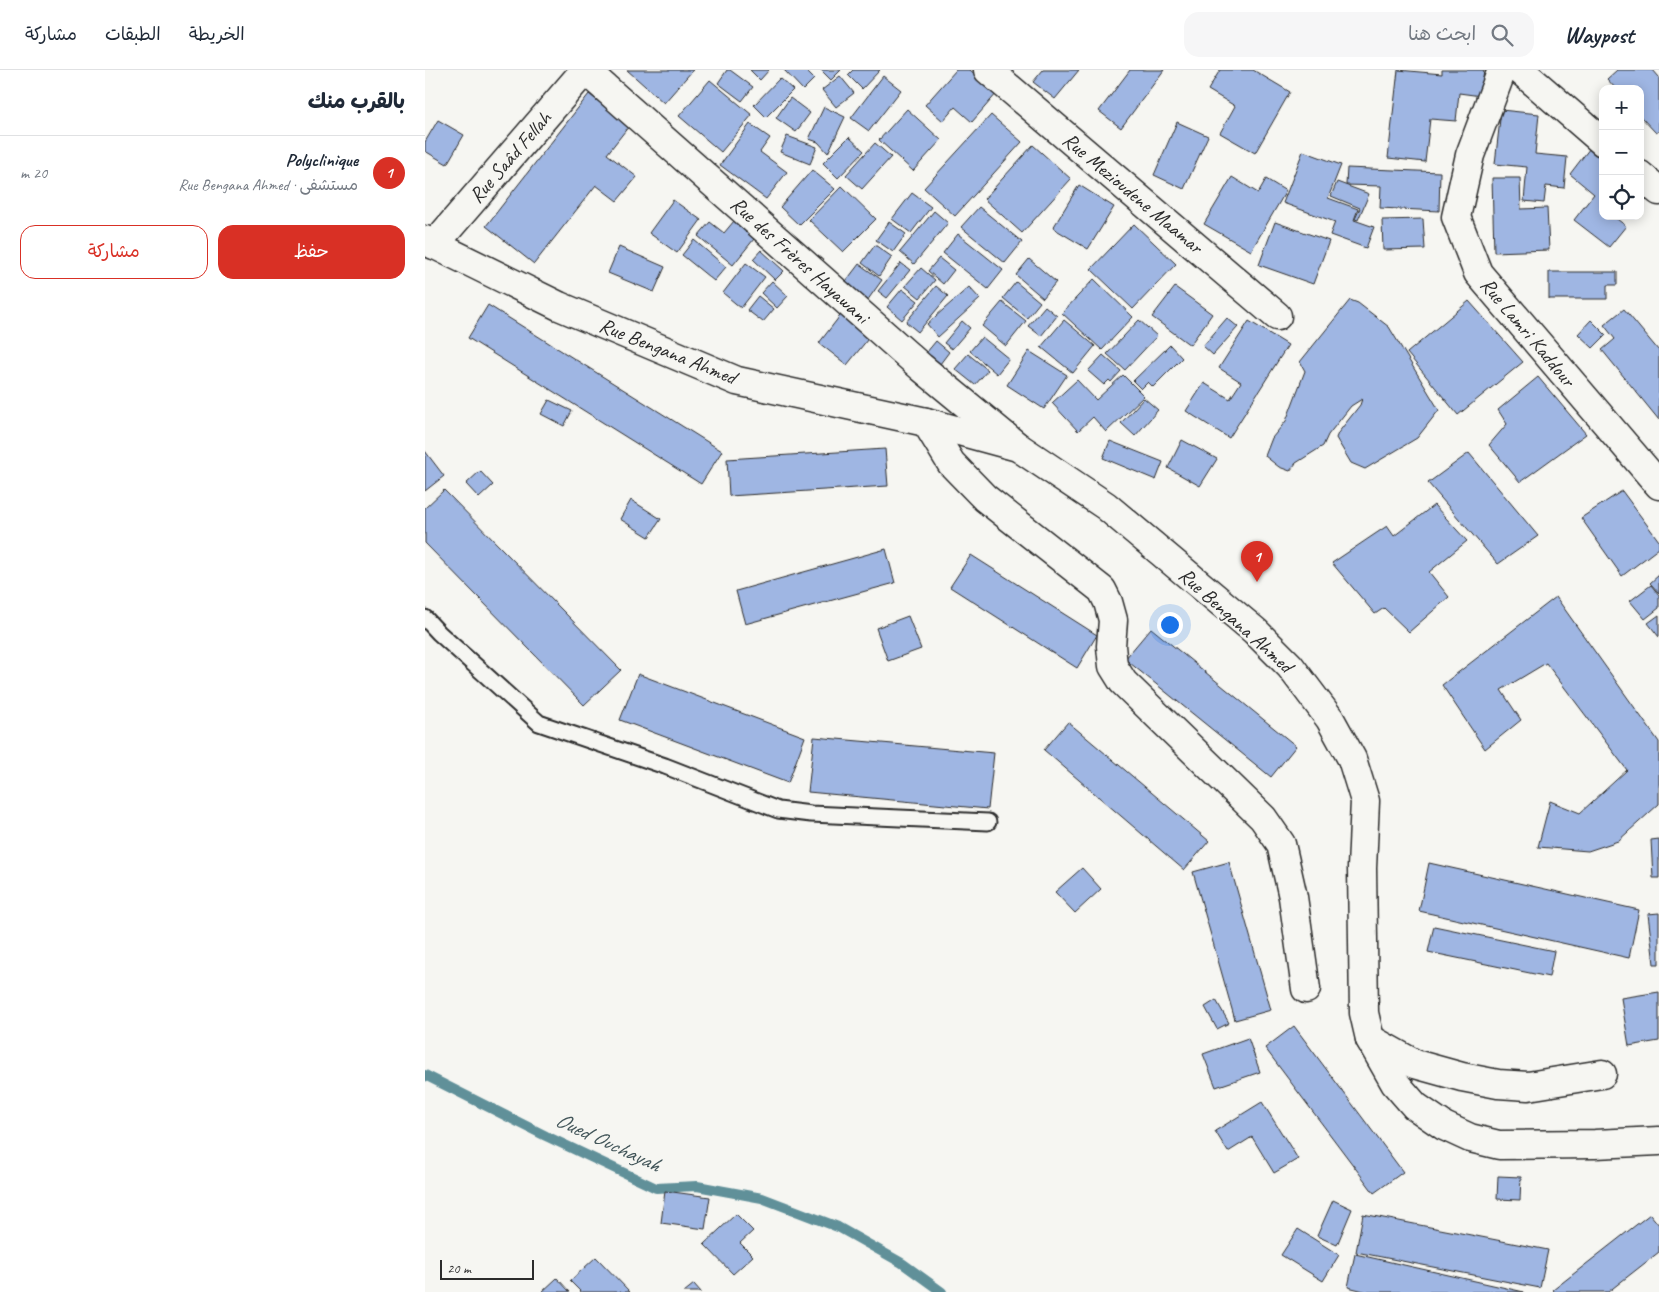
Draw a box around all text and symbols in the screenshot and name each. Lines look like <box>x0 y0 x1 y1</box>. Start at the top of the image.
search box <box>1184 12 1534 57</box>
text: Waypost <box>1564 20 1634 50</box>
icon: search <box>1488 21 1516 49</box>
text: ابحث هنا <box>1408 22 1476 46</box>
text: مشاركة <box>25 23 77 45</box>
text: الطبقات <box>105 23 161 45</box>
text: الخريطة <box>189 23 245 45</box>
map controls <box>1599 85 1644 220</box>
button: + <box>1599 85 1644 130</box>
text: بالقرب منك <box>308 88 405 114</box>
street label: Rue Saâd Fellah <box>463 105 558 208</box>
street label: Rue Mezioudene Maamar <box>1058 127 1210 260</box>
button: − <box>1599 130 1644 175</box>
text: Polyclinique <box>286 148 358 172</box>
text: 20 m <box>20 163 47 183</box>
text: 1 <box>385 163 393 183</box>
text: مستشفى · Rue Bengana Ahmed <box>178 175 358 195</box>
button: locate <box>1599 175 1644 220</box>
street label: Rue des Frères Hayawani <box>725 191 877 331</box>
button: مشاركة <box>20 225 208 279</box>
button: حفظ <box>218 225 405 279</box>
street label: Rue Lamri Kaddour <box>1475 272 1582 393</box>
street label: Rue Bengana Ahmed <box>596 312 743 391</box>
pin: 1 <box>1241 541 1273 582</box>
street label: Rue Bengana Ahmed <box>1173 562 1301 680</box>
your location <box>1157 612 1183 638</box>
water label: Oued Ouchayah <box>551 1106 667 1179</box>
scale bar <box>440 1257 534 1280</box>
text: 20 m <box>447 1260 471 1277</box>

